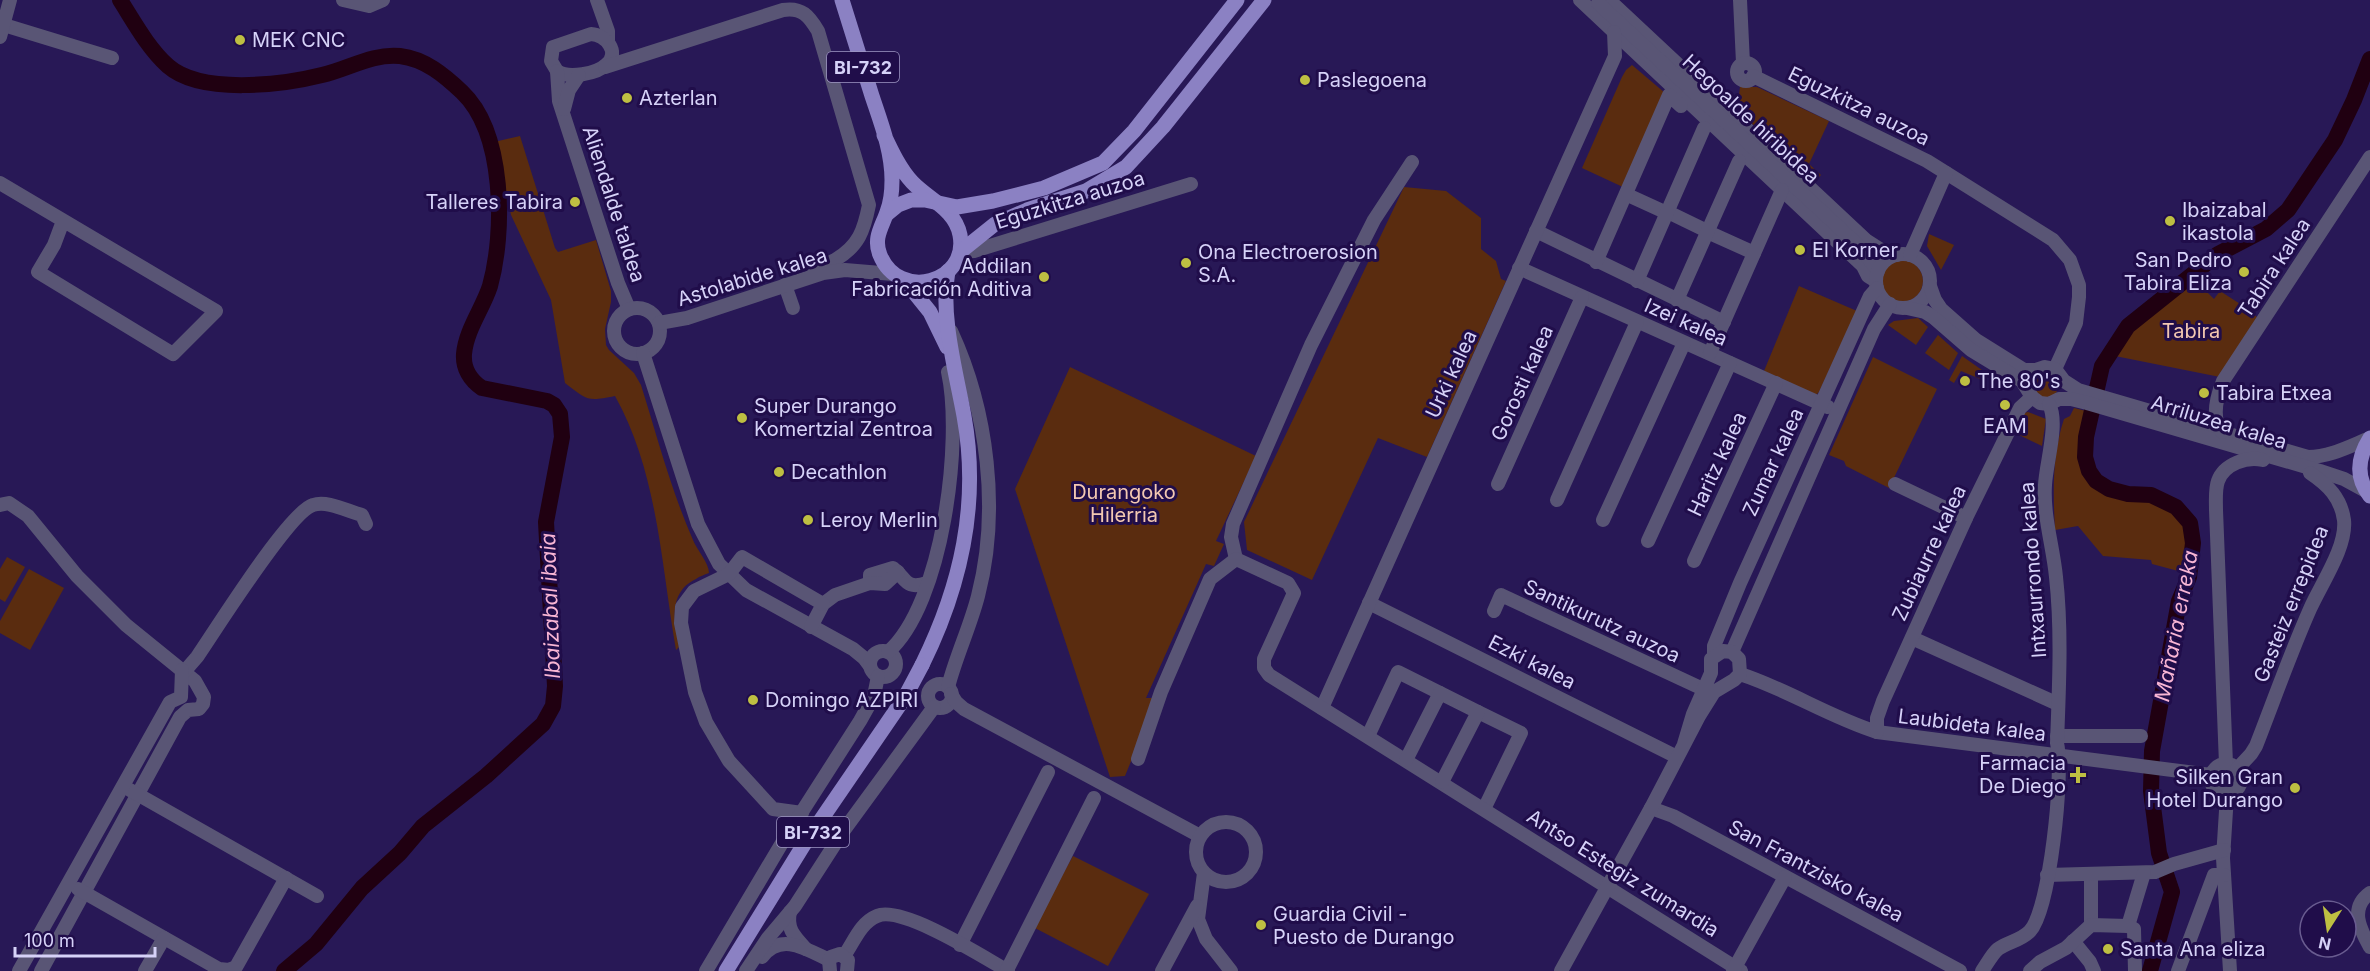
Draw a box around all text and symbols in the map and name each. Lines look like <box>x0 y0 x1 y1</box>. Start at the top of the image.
place label: MEK CNC <box>252 28 345 52</box>
marker: MEK CNC <box>233 33 247 47</box>
street label: Hegoalde hiribidea <box>1678 49 1824 189</box>
road number: BI-732 <box>827 52 899 82</box>
street label: Eguzkitza auzoa <box>1784 61 1934 151</box>
place label: Paslegoena <box>1317 68 1427 92</box>
marker: Paslegoena <box>1298 73 1312 87</box>
place label: Azterlan <box>639 86 718 110</box>
marker: Azterlan <box>620 91 634 105</box>
street label: Aliendalde taldea <box>577 123 651 285</box>
street label: Eguzkitza auzoa <box>993 166 1147 234</box>
place label: Talleres Tabira <box>425 190 563 214</box>
marker: Talleres Tabira <box>568 195 582 209</box>
place label: Ibaizabal ikastola <box>2182 198 2267 245</box>
marker: Ibaizabal ikastola <box>2163 214 2177 228</box>
street label: Tabira kalea <box>2233 214 2315 322</box>
place label: El Korner <box>1812 238 1898 262</box>
place label: Ona Electroerosion S.A. <box>1198 240 1378 287</box>
street label: Astolabide kalea <box>674 243 830 311</box>
marker: El Korner <box>1793 243 1807 257</box>
place label: San Pedro Tabira Eliza <box>2124 248 2232 295</box>
place label: Addilan Fabricación Aditiva <box>851 254 1032 301</box>
marker: Ona Electroerosion S.A. <box>1179 256 1193 270</box>
marker: San Pedro Tabira Eliza <box>2237 265 2251 279</box>
marker: Addilan Fabricación Aditiva <box>1037 270 1051 284</box>
street label: Izei kalea <box>1641 293 1731 351</box>
park label: Tabira <box>2162 319 2220 343</box>
street label: Gorosti kalea <box>1486 322 1558 444</box>
street label: Urki kalea <box>1420 326 1482 422</box>
place label: The 80's <box>1977 369 2061 393</box>
marker: The 80's <box>1958 374 1972 388</box>
place label: Tabira Etxea <box>2216 381 2332 405</box>
marker: Tabira Etxea <box>2197 386 2211 400</box>
street label: Arriluzea kalea <box>2148 390 2290 454</box>
place label: Super Durango Komertzial Zentroa <box>754 394 933 441</box>
marker: EAM <box>1998 398 2012 412</box>
street label: Zumar kalea <box>1738 404 1808 520</box>
street label: Haritz kalea <box>1682 408 1752 520</box>
marker: Super Durango Komertzial Zentroa <box>735 411 749 425</box>
place label: EAM <box>1983 414 2027 438</box>
place label: Decathlon <box>791 460 887 484</box>
marker: Decathlon <box>772 465 786 479</box>
park label: Durangoko Hilerria <box>1072 480 1176 527</box>
street label: Zubiaurre kalea <box>1887 481 1971 625</box>
street label: Intxaurrondo kalea <box>2015 481 2051 659</box>
place label: Leroy Merlin <box>820 508 938 532</box>
marker: Leroy Merlin <box>801 513 815 527</box>
street label: Gasteiz errepidea <box>2249 522 2333 686</box>
water label: Ibaizabal ibaia <box>535 532 565 680</box>
water label: Mañaria erreka <box>2149 548 2203 704</box>
street label: Santikurutz auzoa <box>1520 574 1684 668</box>
street label: Ezki kalea <box>1484 630 1580 694</box>
place label: Domingo AZPIRI <box>765 688 918 712</box>
marker: Domingo AZPIRI <box>746 693 760 707</box>
street label: Laubideta kalea <box>1897 704 2047 746</box>
place label: Farmacia De Diego <box>1979 751 2066 798</box>
place label: Silken Gran Hotel Durango <box>2147 765 2283 812</box>
marker: Farmacia De Diego <box>2071 768 2085 782</box>
marker: Silken Gran Hotel Durango <box>2288 781 2302 795</box>
street label: Antso Estegiz zumardia <box>1523 804 1723 942</box>
street label: San Frantzisko kalea <box>1724 815 1908 927</box>
road number: BI-732 <box>777 817 849 847</box>
north arrow <box>2298 899 2358 959</box>
place label: Guardia Civil - Puesto de Durango <box>1273 902 1454 949</box>
marker: Guardia Civil - Puesto de Durango <box>1254 918 1268 932</box>
scale bar <box>15 920 154 958</box>
text: 100 m <box>24 930 75 951</box>
text: N <box>2317 933 2333 955</box>
place label: Santa Ana eliza <box>2120 937 2265 961</box>
marker: Santa Ana eliza <box>2101 942 2115 956</box>

